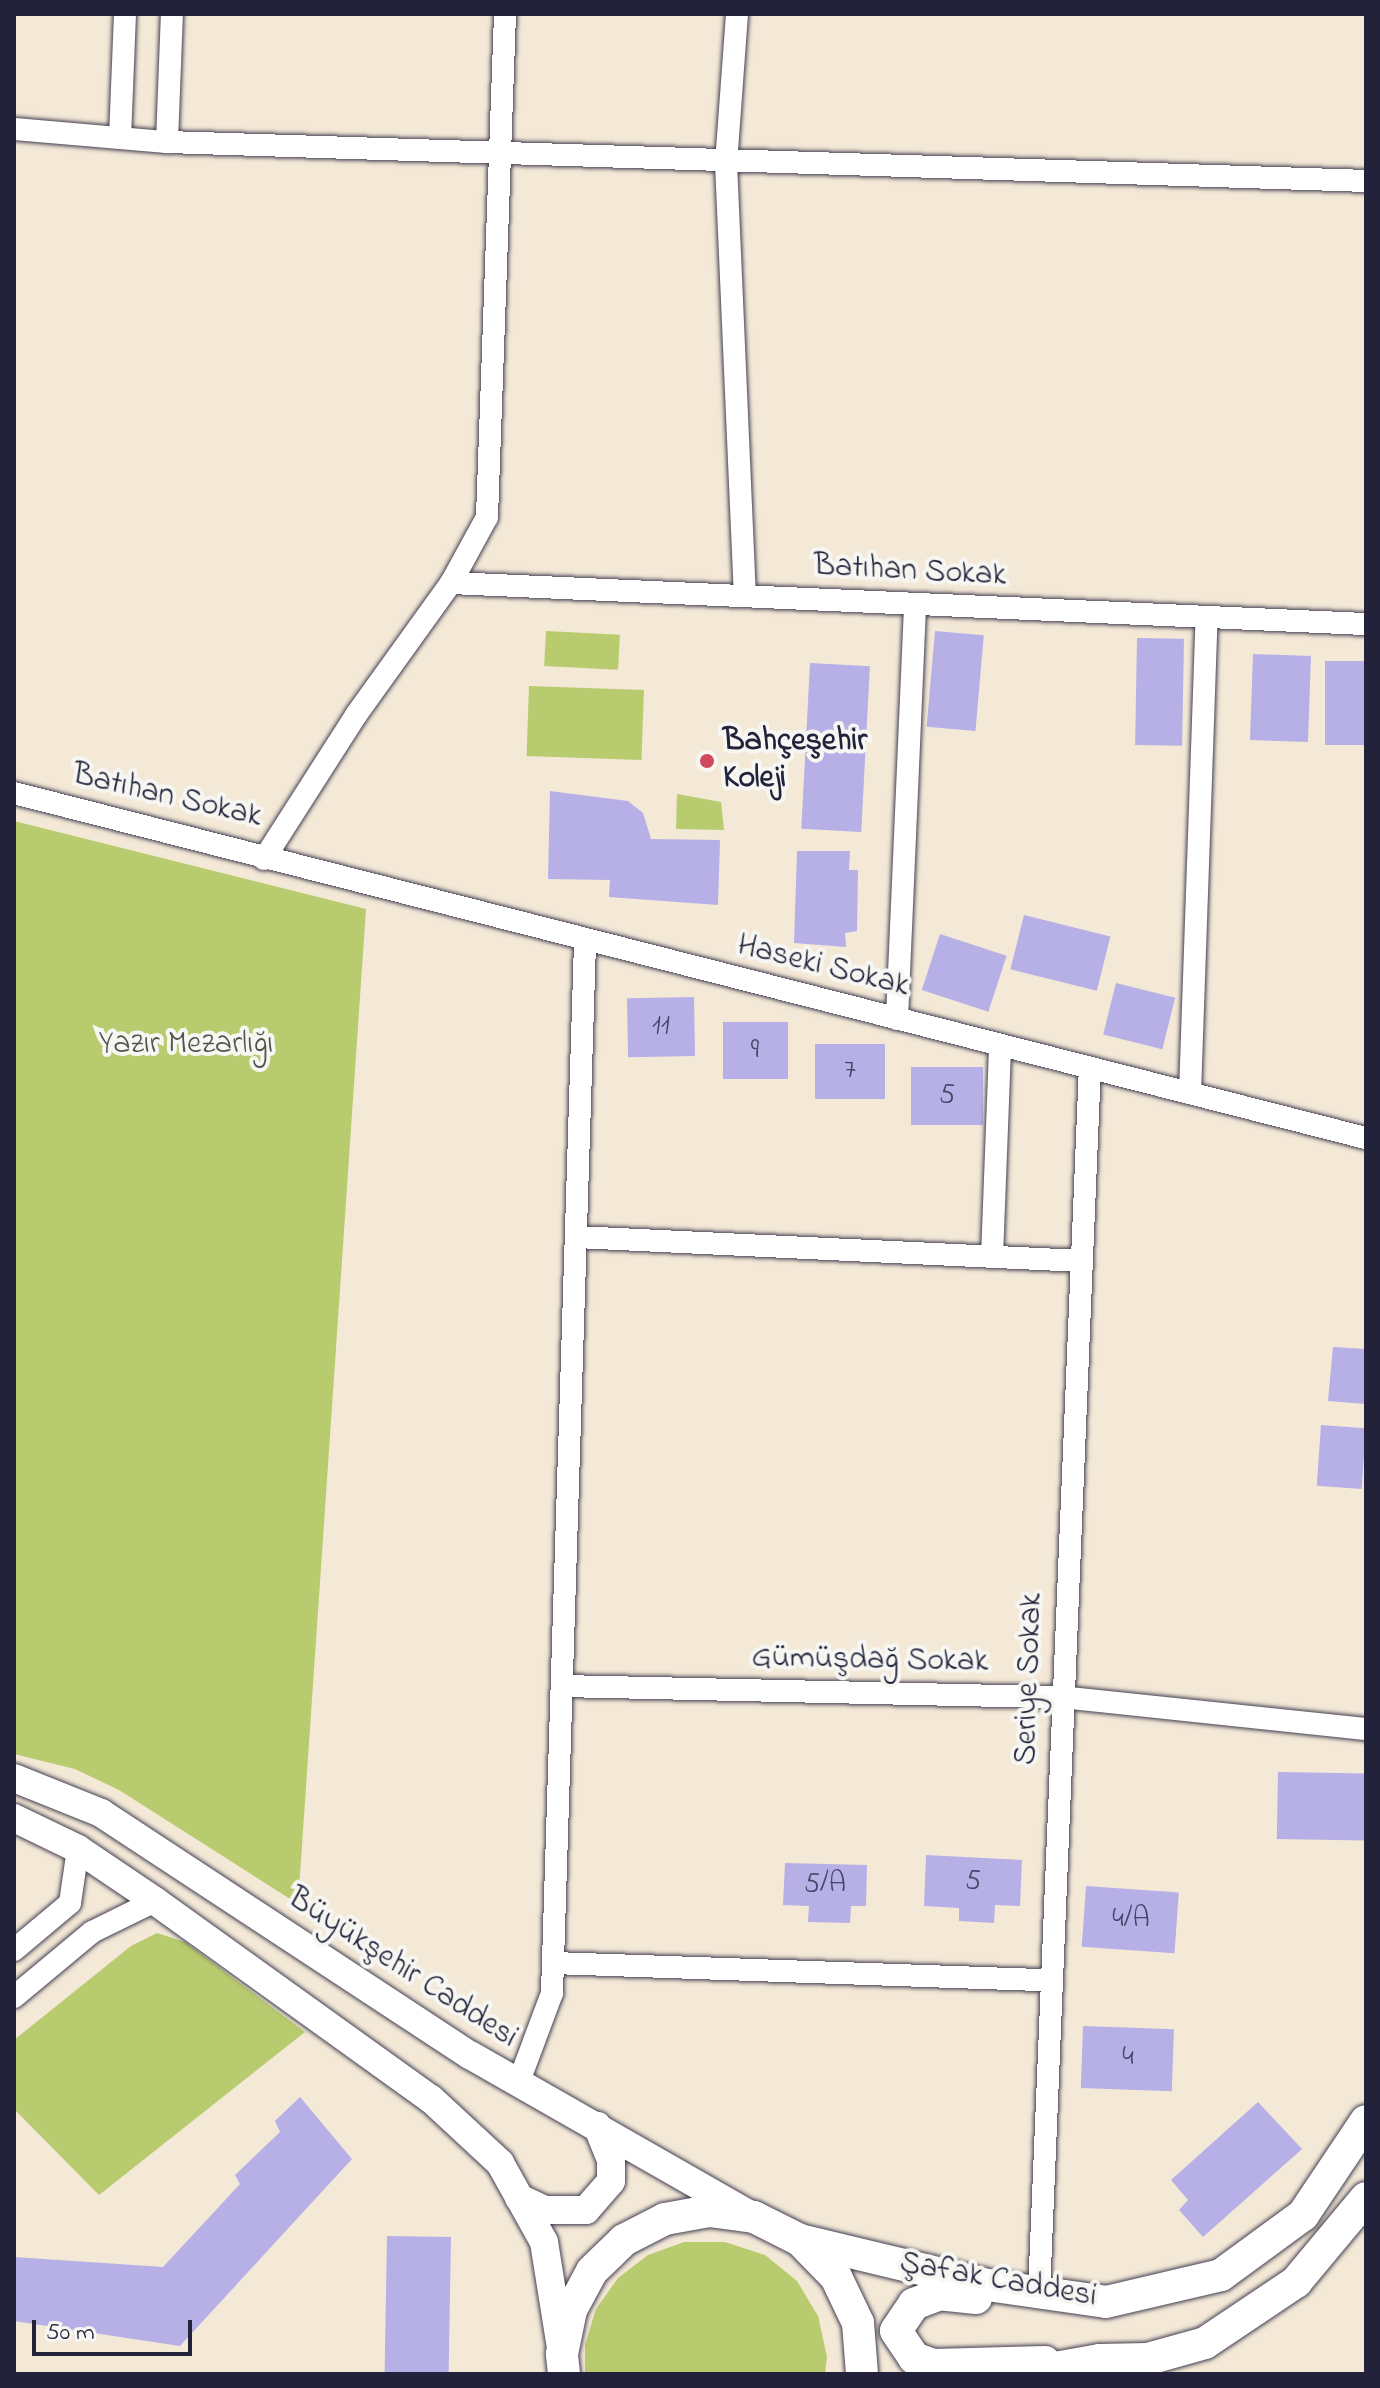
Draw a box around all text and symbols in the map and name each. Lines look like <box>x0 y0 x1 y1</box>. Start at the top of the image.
street label: Batıhan Sokak <box>813 548 1007 596</box>
place label: Bahçeşehir Koleji <box>723 724 867 799</box>
marker: Bahçeşehir Koleji <box>698 752 716 770</box>
street label: Batıhan Sokak <box>69 757 265 837</box>
street label: Haseki Sokak <box>733 927 913 1007</box>
house number: 11 <box>652 1010 670 1044</box>
park label: Yazır Mezarlığı <box>99 1026 273 1064</box>
house number: 9 <box>751 1034 759 1068</box>
house number: 7 <box>844 1054 856 1088</box>
house number: 5 <box>939 1079 955 1113</box>
street label: Seriye Sokak <box>1008 1592 1052 1766</box>
street label: Gümüşdağ Sokak <box>751 1640 989 1682</box>
house number: 5 <box>965 1865 981 1899</box>
house number: 5/A <box>804 1868 846 1902</box>
street label: Büyükşehir Caddesi <box>280 1880 524 2058</box>
house number: 4/A <box>1112 1903 1150 1937</box>
house number: 4 <box>1122 2041 1134 2075</box>
street label: Şafak Caddesi <box>897 2245 1099 2317</box>
scale bar <box>36 2304 196 2354</box>
text: 50 m <box>46 2316 95 2351</box>

